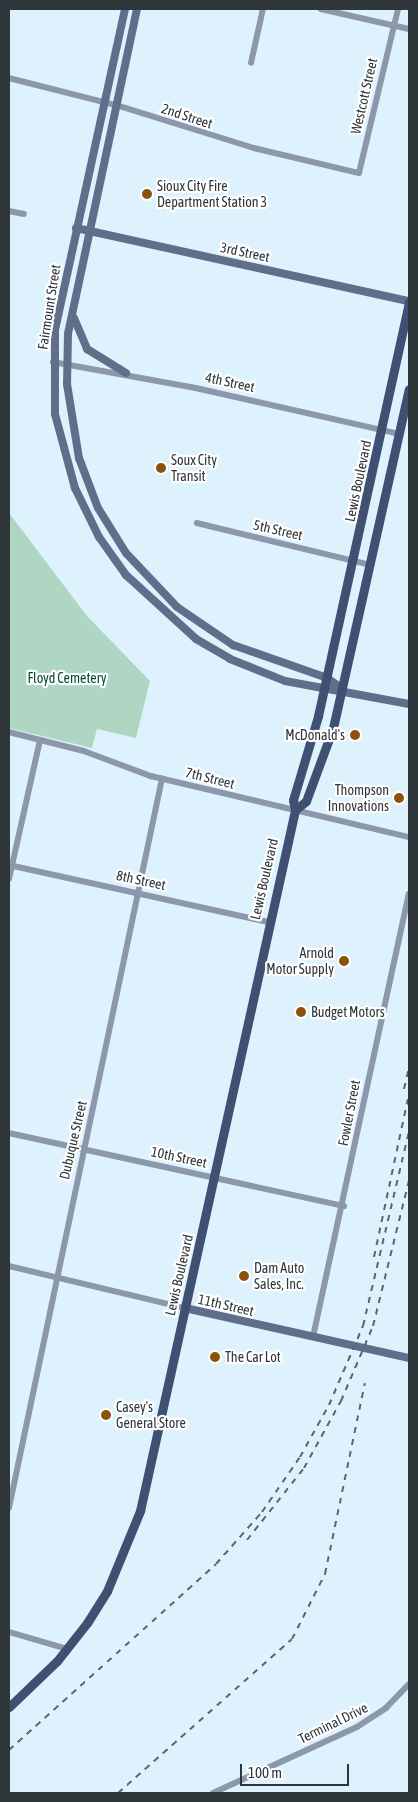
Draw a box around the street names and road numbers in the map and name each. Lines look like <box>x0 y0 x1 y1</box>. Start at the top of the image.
street label: Westcott Street <box>347 56 381 136</box>
street label: 2nd Street <box>159 100 215 132</box>
street label: 3rd Street <box>219 239 271 265</box>
street label: Fairmount Street <box>34 263 64 351</box>
street label: 4th Street <box>204 369 256 395</box>
street label: Lewis Boulevard <box>341 439 375 523</box>
street label: 5th Street <box>252 516 304 544</box>
street label: 7th Street <box>184 764 236 792</box>
street label: Lewis Boulevard <box>247 837 281 921</box>
street label: 8th Street <box>115 867 167 893</box>
street label: Fowler Street <box>334 1079 364 1147</box>
street label: Dubuque Street <box>56 1099 90 1181</box>
street label: 10th Street <box>150 1143 208 1171</box>
street label: Lewis Boulevard <box>162 1233 196 1317</box>
street label: 11th Street <box>197 1290 255 1320</box>
street label: Terminal Drive <box>296 1699 370 1747</box>

